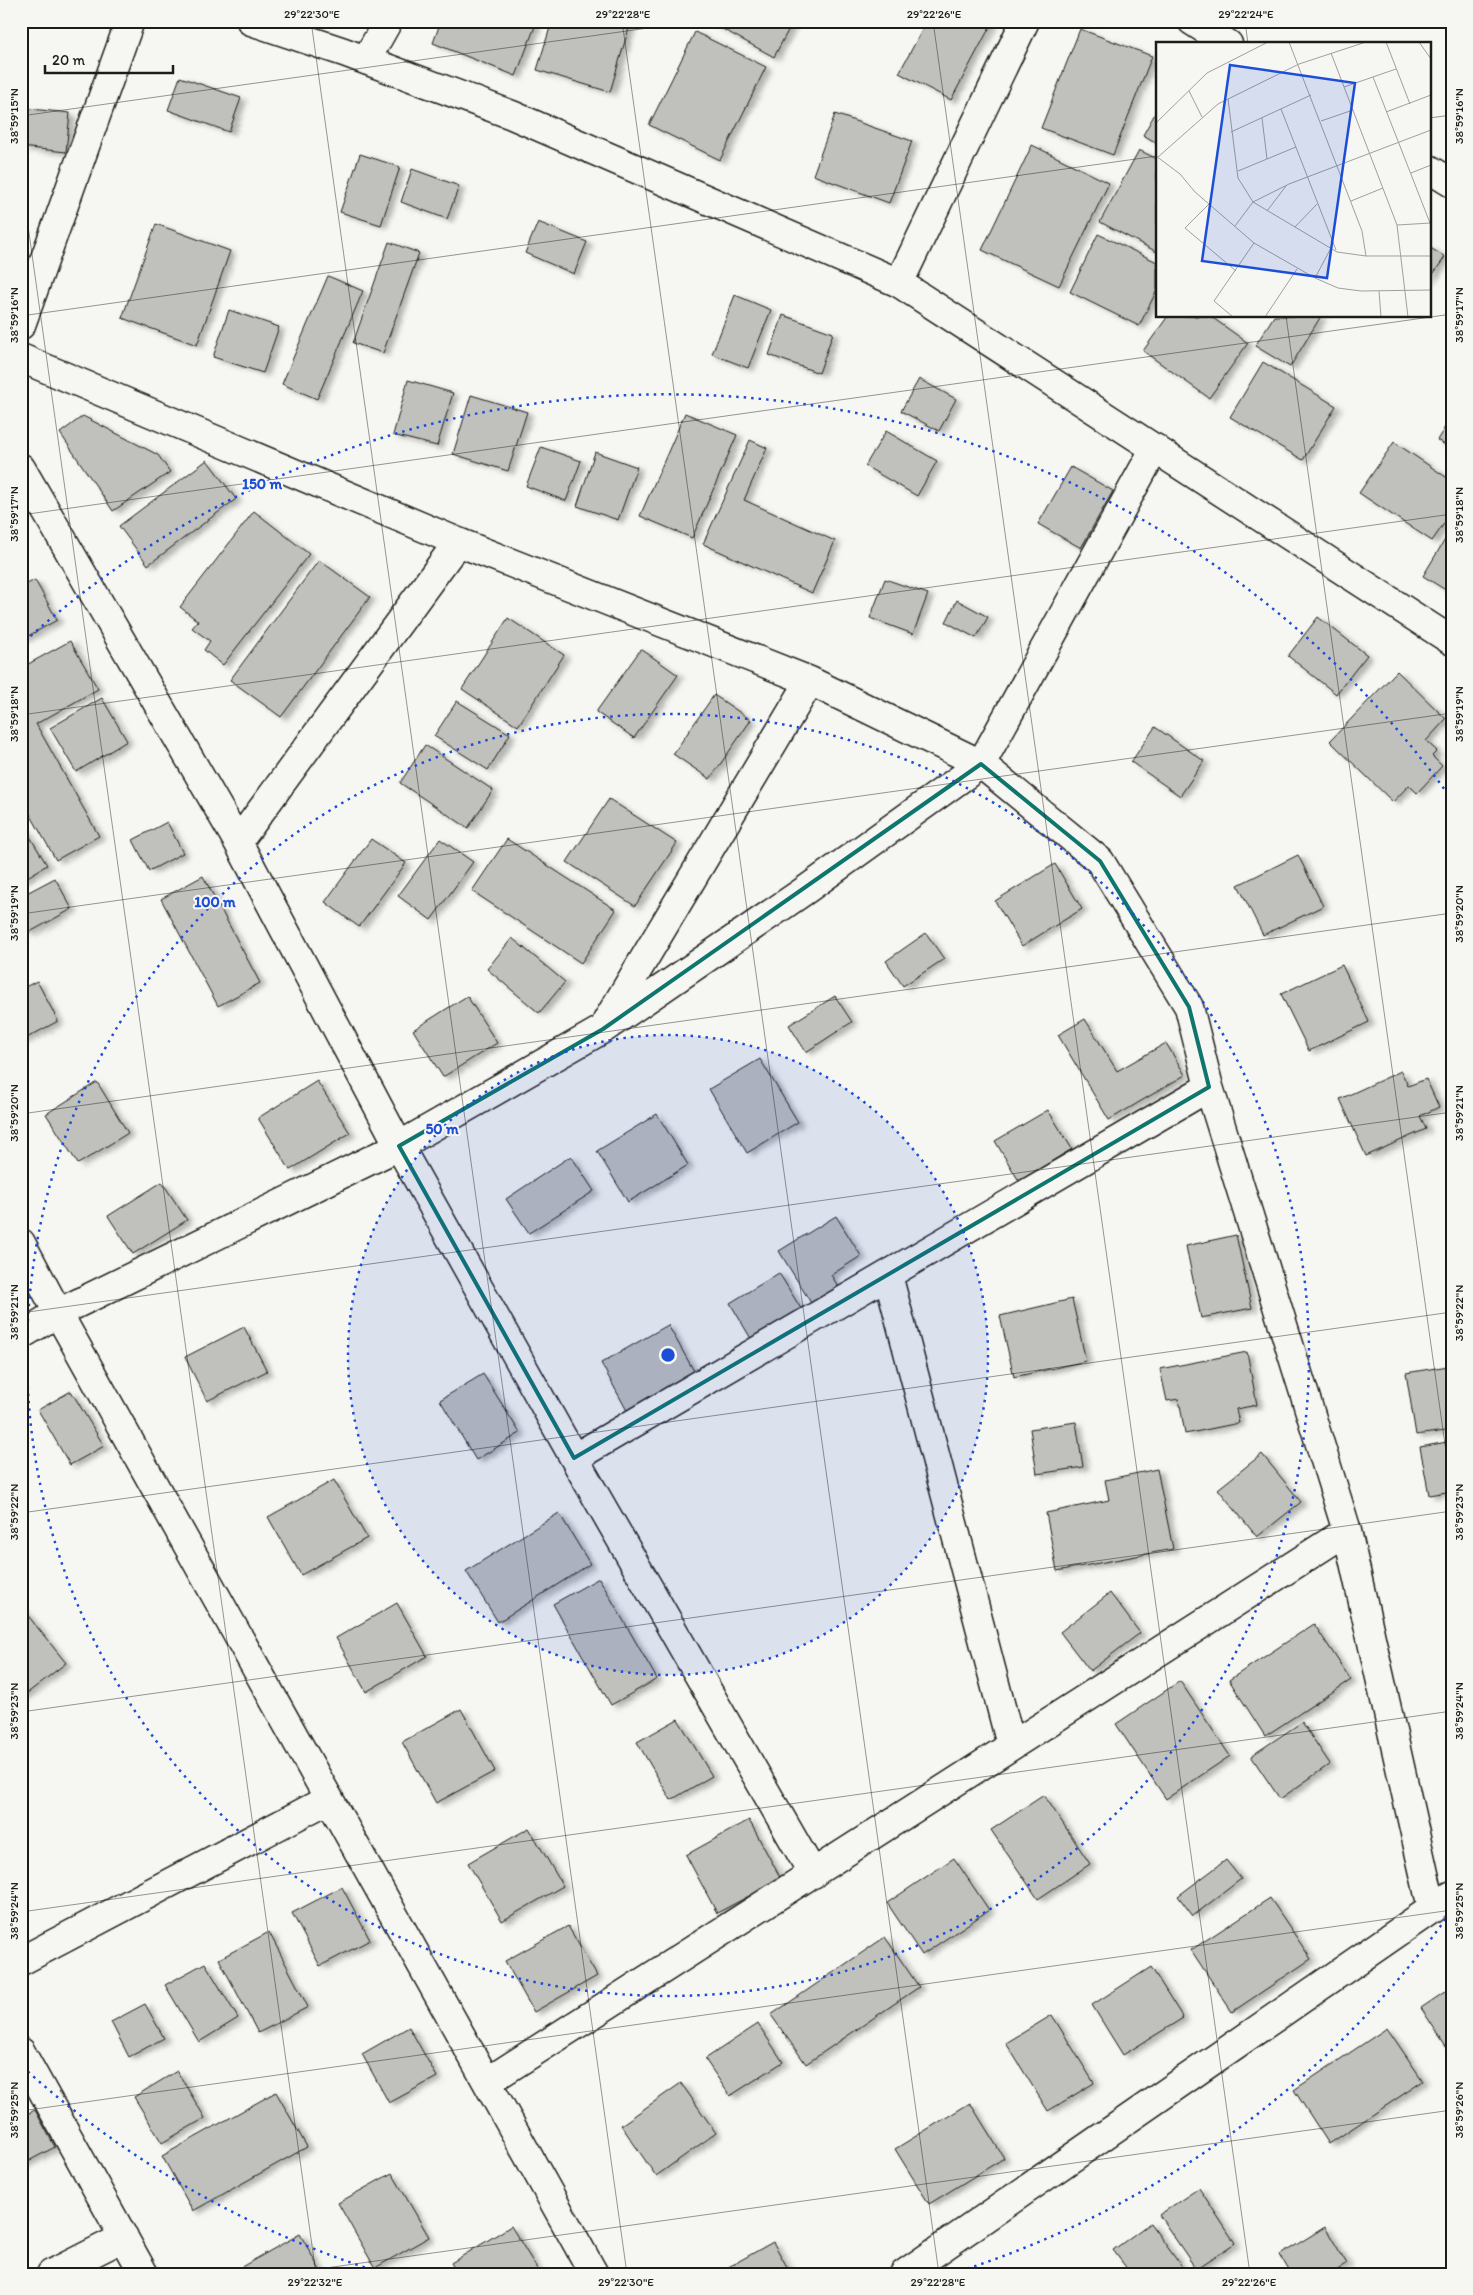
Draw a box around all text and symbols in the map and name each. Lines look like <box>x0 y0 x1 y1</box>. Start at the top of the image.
text: 29°22'30"E <box>284 7 340 21</box>
text: 29°22'28"E <box>596 7 651 21</box>
text: 29°22'26"E <box>907 7 962 21</box>
text: 29°22'24"E <box>1218 7 1274 21</box>
scale bar <box>45 42 172 74</box>
inset map <box>1156 42 1430 318</box>
text: 20 m <box>52 51 86 69</box>
text: 38°59'15"N <box>7 88 21 144</box>
text: 38°59'16"N <box>1452 88 1466 144</box>
text: 38°59'16"N <box>7 287 21 343</box>
text: 38°59'17"N <box>1452 287 1466 343</box>
text: 150 m <box>242 475 282 493</box>
text: 38°59'17"N <box>7 486 21 542</box>
text: 38°59'18"N <box>1452 487 1466 543</box>
text: 38°59'18"N <box>7 686 21 742</box>
text: 38°59'19"N <box>1452 686 1466 742</box>
text: 38°59'19"N <box>7 885 21 941</box>
text: 38°59'20"N <box>1452 885 1466 943</box>
text: 100 m <box>194 893 236 911</box>
text: 38°59'20"N <box>7 1084 21 1142</box>
text: 38°59'21"N <box>1452 1085 1466 1141</box>
text: 50 m <box>425 1120 459 1138</box>
text: 38°59'21"N <box>7 1284 21 1340</box>
text: 38°59'22"N <box>1452 1285 1466 1341</box>
centre of rings <box>659 1346 677 1364</box>
text: 38°59'22"N <box>7 1484 21 1540</box>
text: 38°59'23"N <box>1452 1484 1466 1540</box>
text: 38°59'24"N <box>1452 1682 1466 1740</box>
text: 38°59'23"N <box>7 1683 21 1739</box>
text: 38°59'24"N <box>7 1882 21 1940</box>
text: 38°59'25"N <box>1452 1883 1466 1939</box>
text: 38°59'25"N <box>7 2082 21 2138</box>
text: 38°59'26"N <box>1452 2082 1466 2138</box>
text: 29°22'32"E <box>288 2275 343 2289</box>
text: 29°22'30"E <box>598 2275 654 2289</box>
text: 29°22'28"E <box>911 2275 966 2289</box>
text: 29°22'26"E <box>1222 2275 1277 2289</box>

